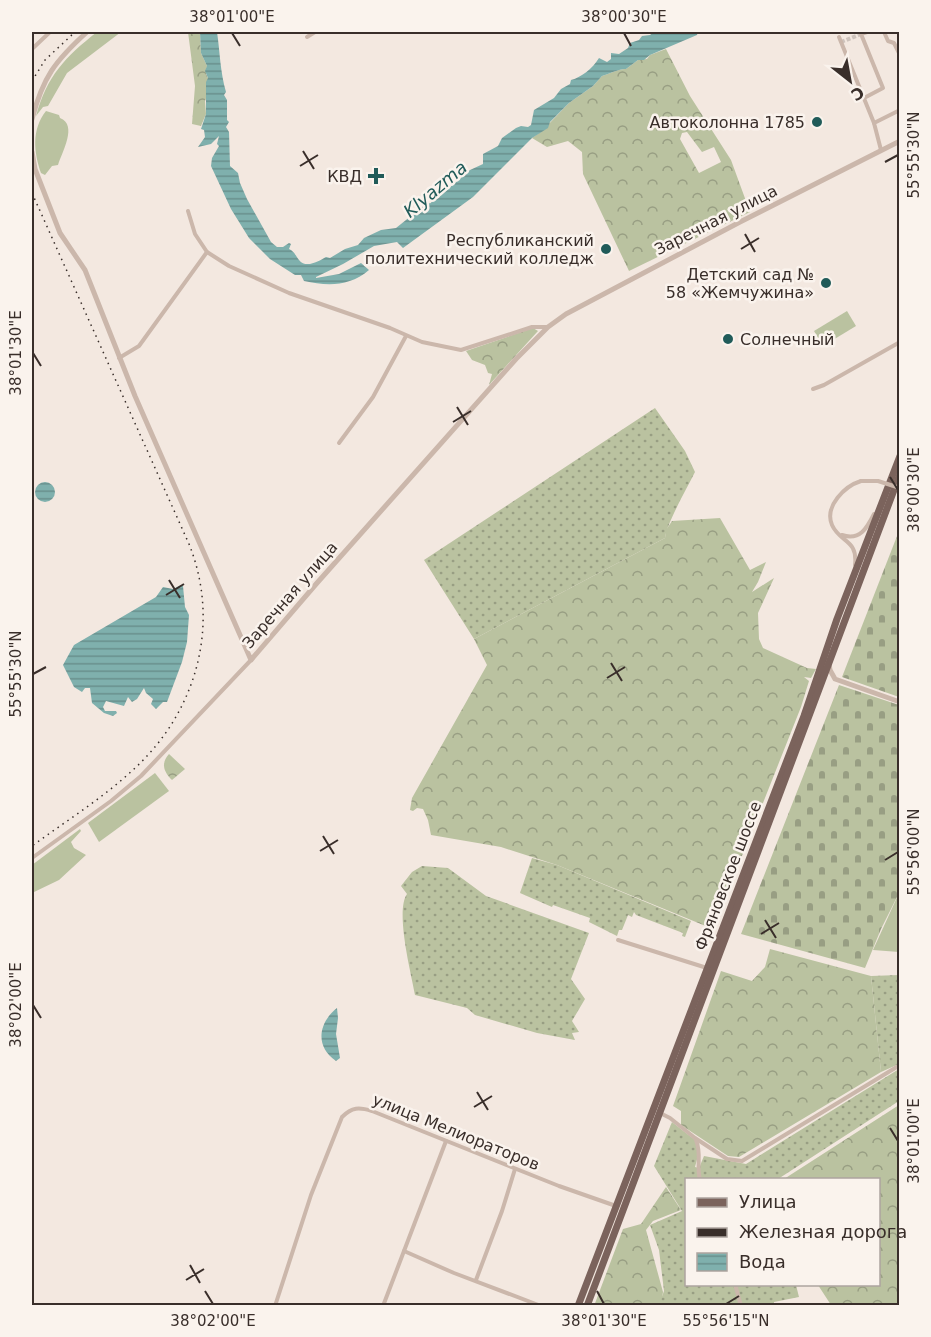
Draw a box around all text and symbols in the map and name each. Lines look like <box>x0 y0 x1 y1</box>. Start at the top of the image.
text: 38°01'00"E <box>189 8 275 26</box>
text: 38°00'30"E <box>581 8 667 26</box>
north arrow <box>820 51 880 111</box>
text: С <box>848 82 867 105</box>
text: 55°55'30"N <box>905 111 923 199</box>
place label: Автоколонна 1785 <box>650 113 805 132</box>
marker: Автоколонна 1785 <box>810 115 824 129</box>
water label: Klyazma <box>399 156 471 222</box>
place label: КВД <box>327 167 362 186</box>
marker: КВД <box>367 167 385 185</box>
street label: Заречная улица <box>651 181 781 259</box>
place label: Республиканский политехнический колледж <box>365 231 594 268</box>
marker: Республиканский политехнический колледж <box>599 242 613 256</box>
place label: Детский сад № 58 «Жемчужина» <box>666 265 814 302</box>
marker: Детский сад № 58 «Жемчужина» <box>819 276 833 290</box>
text: 38°01'30"E <box>7 310 25 396</box>
place label: Солнечный <box>740 330 834 349</box>
marker: Солнечный <box>721 332 735 346</box>
text: 38°00'30"E <box>905 447 923 533</box>
street label: Заречная улица <box>238 538 342 652</box>
text: 55°55'30"N <box>7 630 25 718</box>
street label: Фряновское шоссе <box>691 799 765 953</box>
text: 55°56'00"N <box>905 808 923 896</box>
text: 38°02'00"E <box>7 962 25 1048</box>
street label: улица Мелиораторов <box>370 1090 542 1174</box>
text: 38°01'00"E <box>905 1098 923 1184</box>
legend <box>685 1178 880 1286</box>
text: Улица <box>739 1191 796 1212</box>
text: Железная дорога <box>739 1221 907 1242</box>
text: Вода <box>739 1251 786 1272</box>
text: 38°02'00"E <box>170 1312 256 1330</box>
text: 38°01'30"E <box>561 1312 647 1330</box>
text: 55°56'15"N <box>682 1312 770 1330</box>

